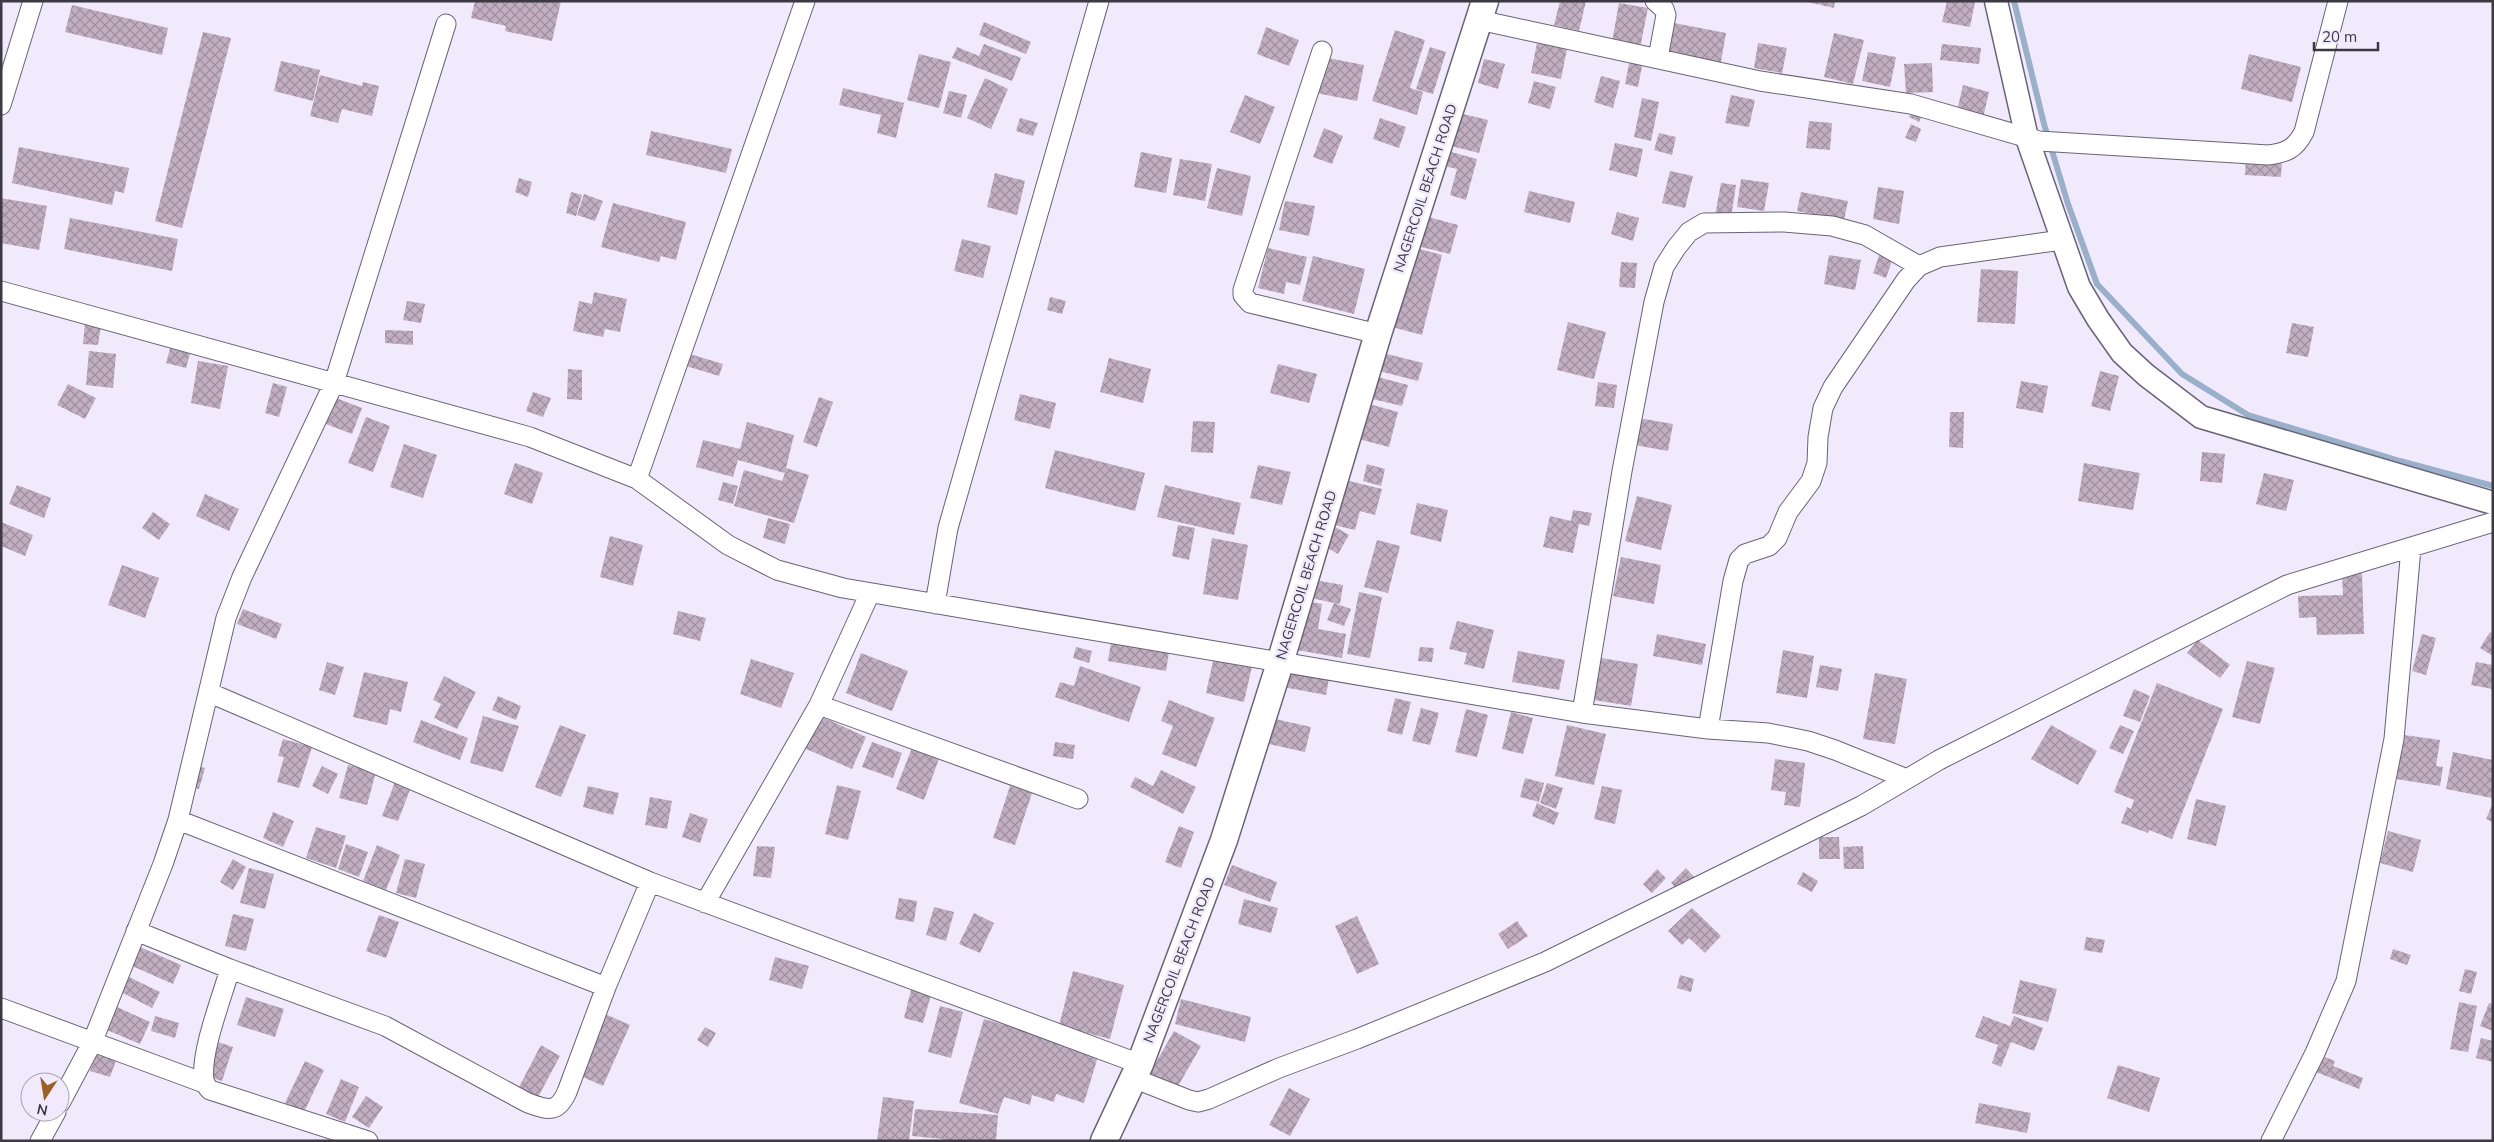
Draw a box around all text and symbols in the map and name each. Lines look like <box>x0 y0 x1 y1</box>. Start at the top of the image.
scale bar <box>2314 20 2378 52</box>
text: 20 m <box>2322 27 2357 46</box>
street label: NAGERCOIL BEACH ROAD <box>1389 101 1461 275</box>
street label: NAGERCOIL BEACH ROAD <box>1272 488 1340 662</box>
street label: NAGERCOIL BEACH ROAD <box>1139 874 1219 1046</box>
north arrow <box>20 1072 70 1122</box>
text: N <box>35 1100 49 1120</box>

